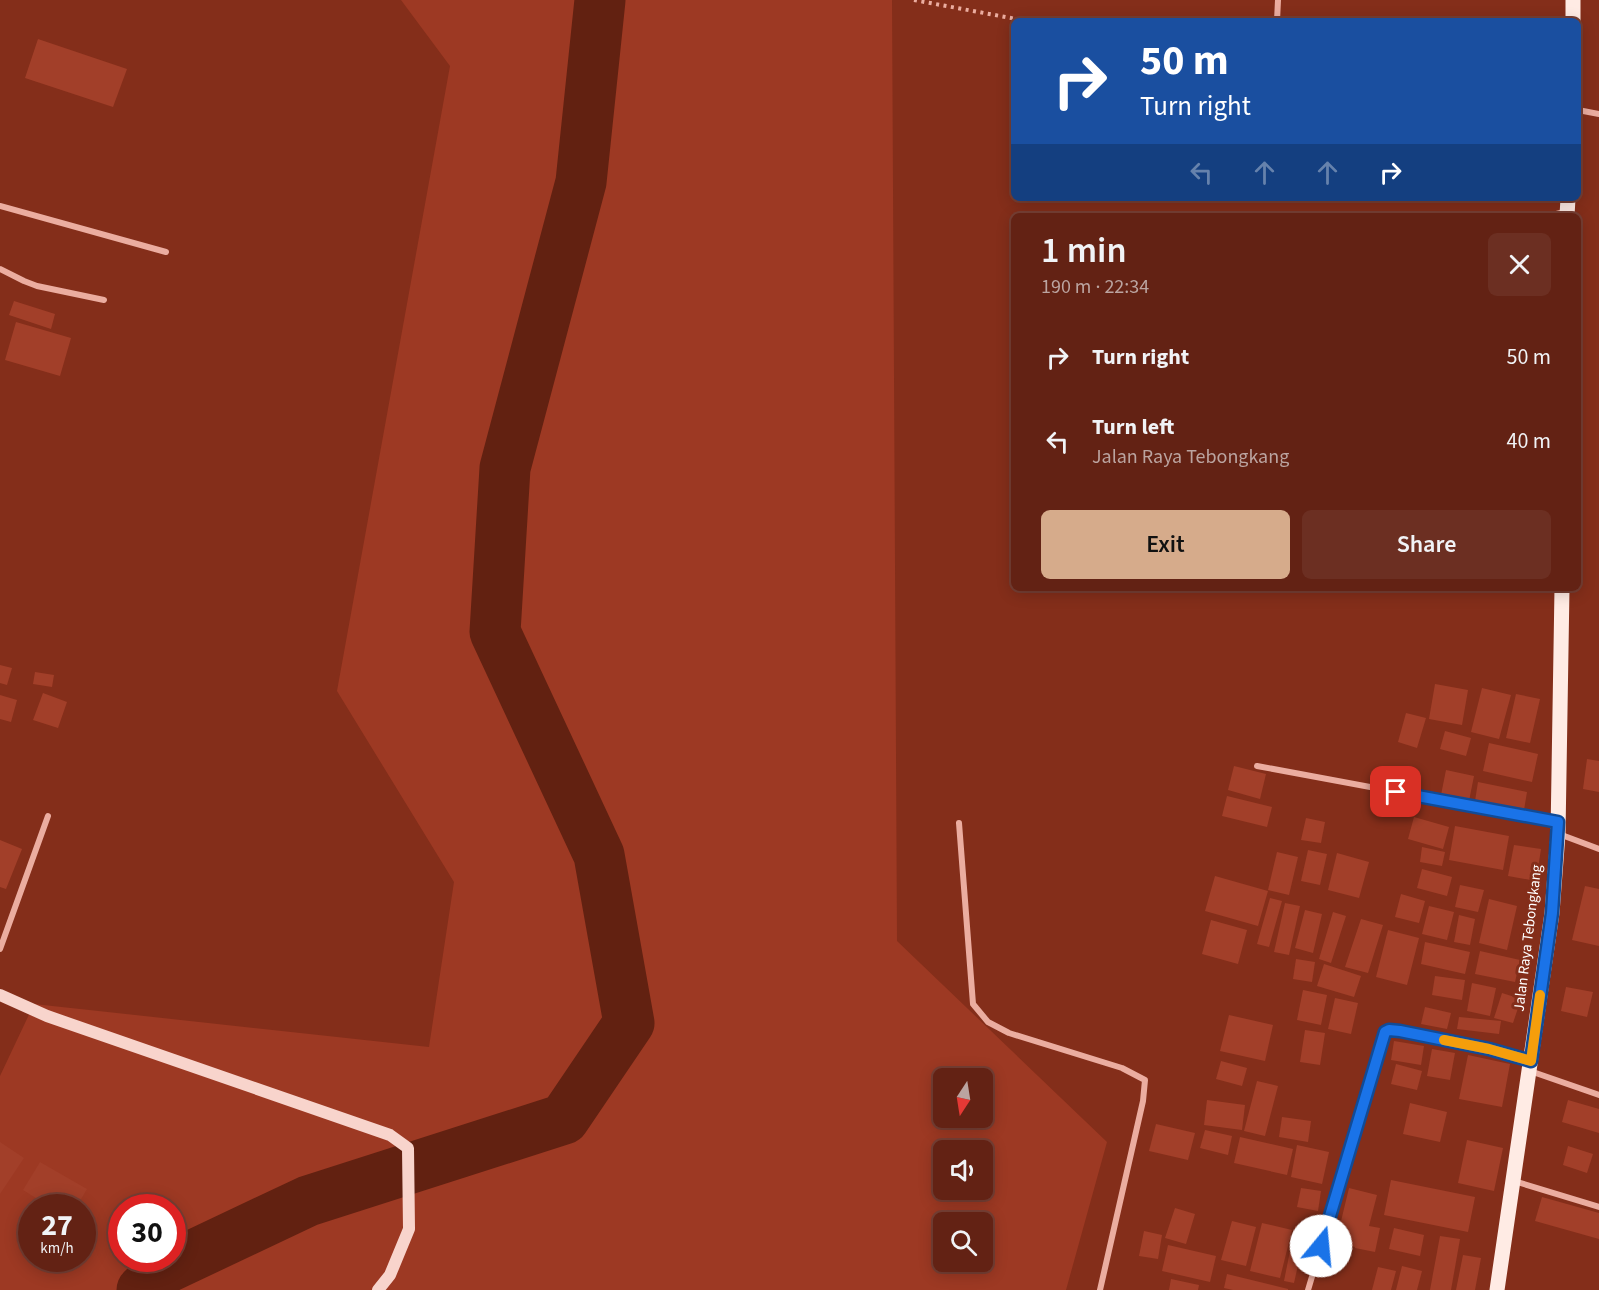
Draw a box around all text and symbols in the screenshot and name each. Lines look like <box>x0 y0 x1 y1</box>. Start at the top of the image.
text: 50 m <box>1140 31 1229 91</box>
icon: right <box>1041 42 1119 120</box>
text: Turn right <box>1140 87 1251 126</box>
icon: left <box>1185 156 1218 189</box>
icon: ahead <box>1248 156 1281 189</box>
icon: ahead <box>1311 156 1344 189</box>
icon: right <box>1374 156 1407 189</box>
text: 1 min <box>1041 225 1127 276</box>
button: close <box>1488 233 1551 296</box>
text: 190 m · 22:34 <box>1041 273 1149 301</box>
icon: right <box>1041 341 1074 374</box>
text: Turn right <box>1092 341 1189 373</box>
text: 50 m <box>1506 341 1551 373</box>
text: Turn left <box>1092 411 1174 443</box>
icon: left <box>1041 425 1074 458</box>
text: 40 m <box>1506 425 1551 457</box>
text: Jalan Raya Tebongkang <box>1092 443 1289 471</box>
button: Exit <box>1041 510 1290 579</box>
button: Share <box>1302 510 1551 579</box>
pin <box>1370 766 1421 817</box>
icon: arrive <box>1379 775 1412 808</box>
street label: Jalan Raya Tebongkang <box>1509 863 1547 1013</box>
north arrow <box>933 1068 993 1128</box>
map controls <box>933 1068 993 1272</box>
button: sound <box>933 1140 993 1200</box>
speed limit sign: 30 <box>108 1194 186 1272</box>
text: 27 <box>41 1204 73 1247</box>
button: search <box>933 1212 993 1272</box>
position arrow <box>1289 1214 1353 1278</box>
text: km/h <box>40 1238 74 1259</box>

